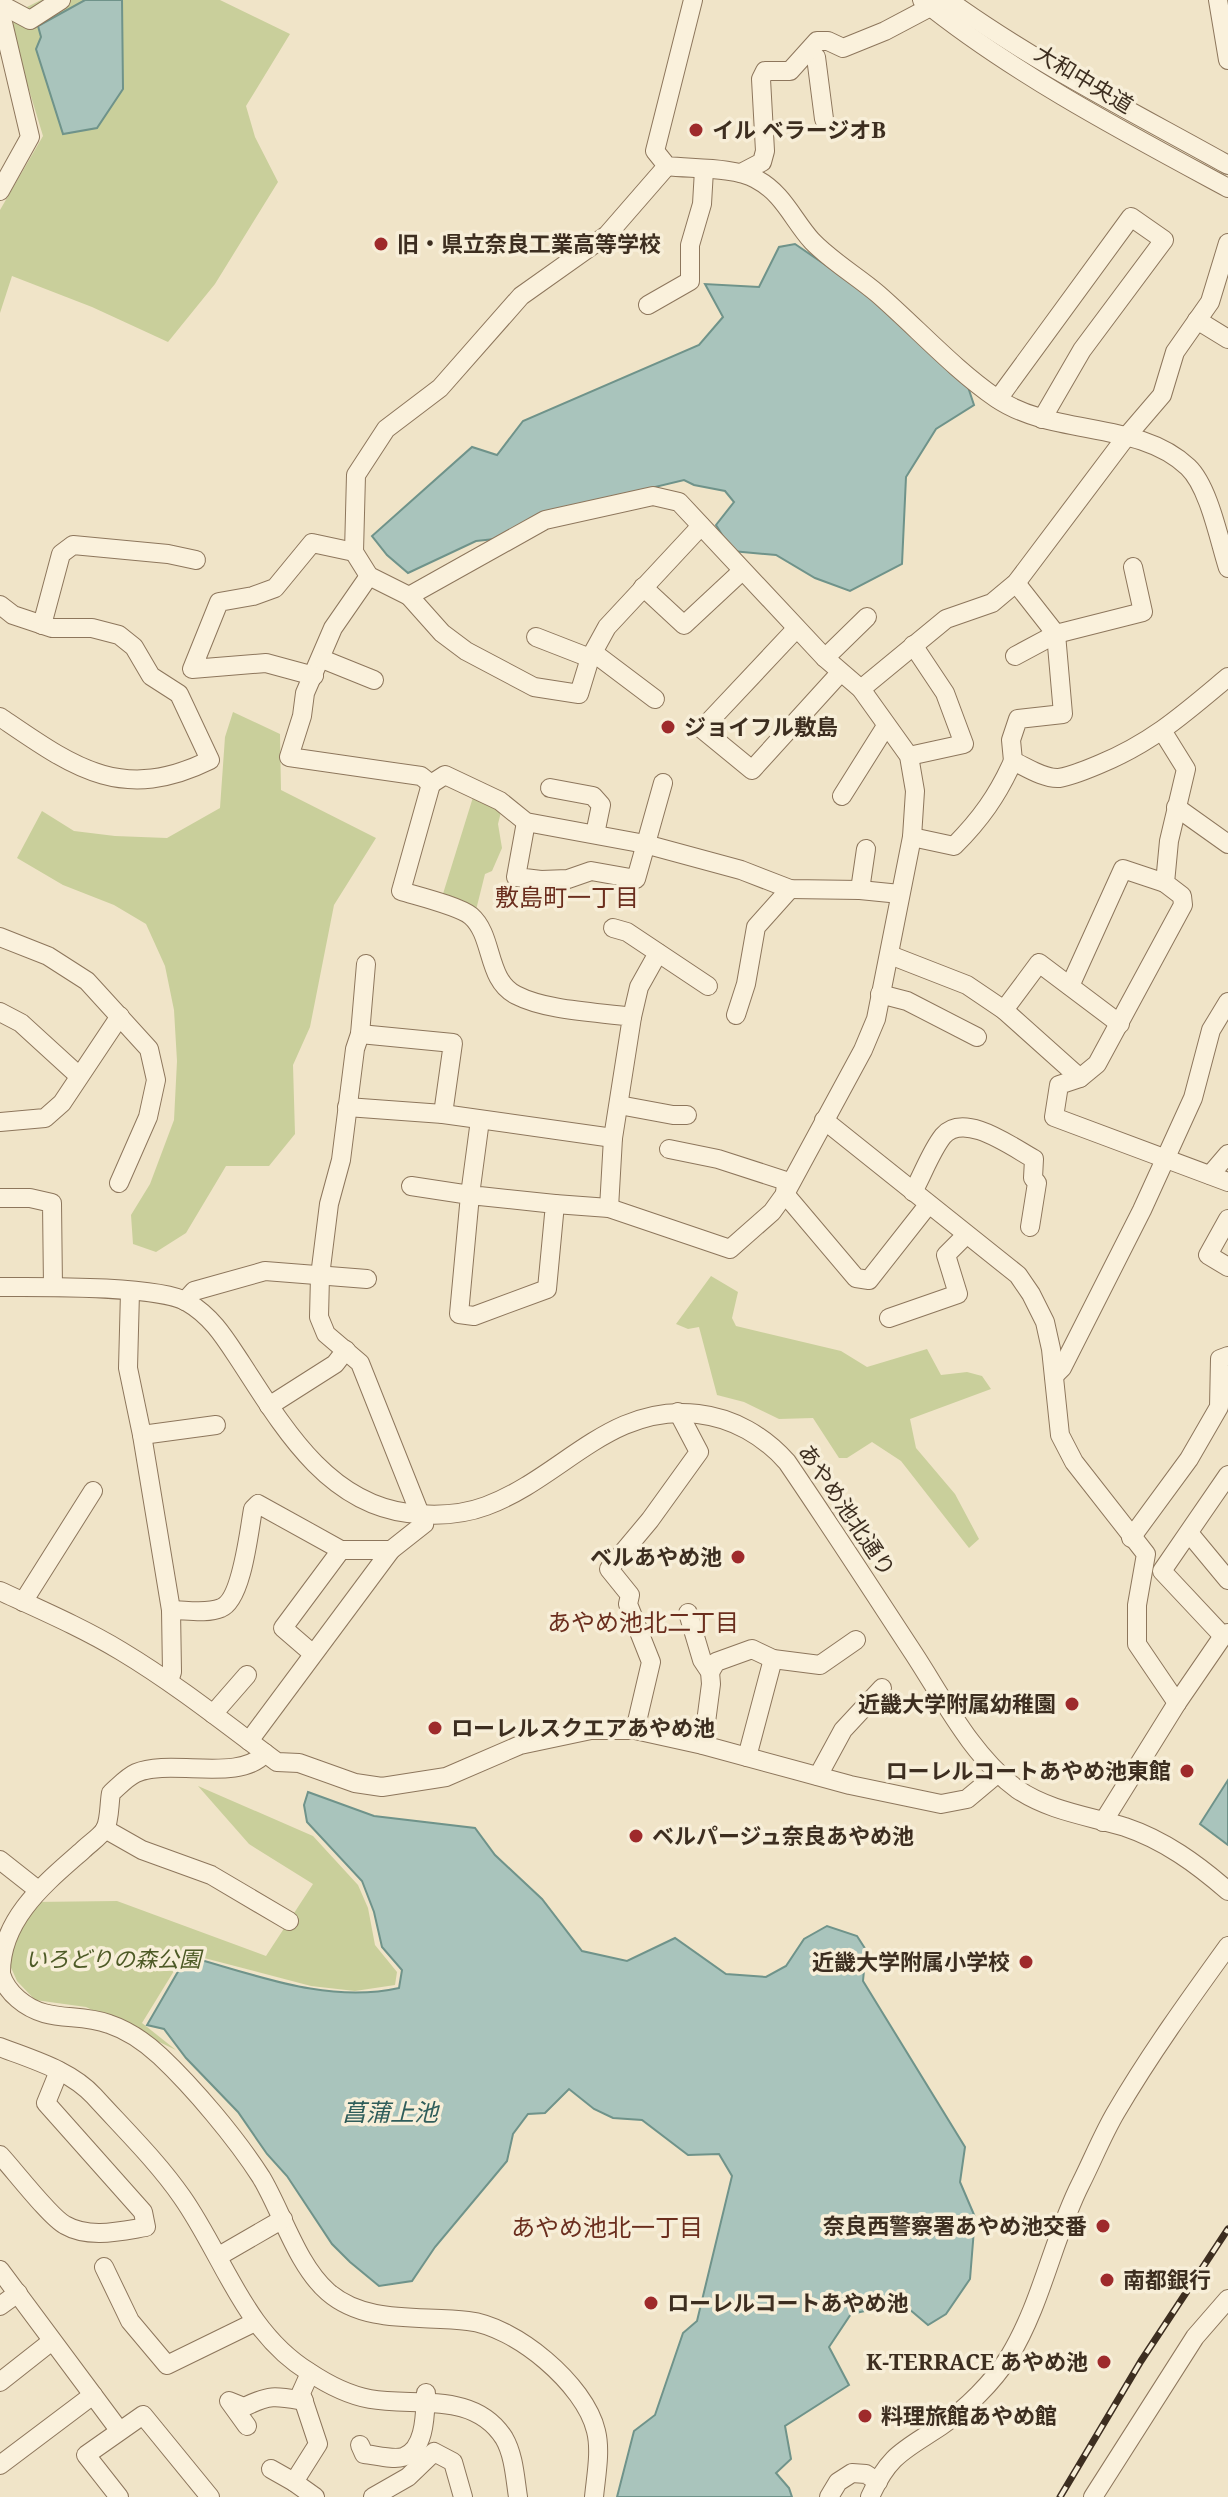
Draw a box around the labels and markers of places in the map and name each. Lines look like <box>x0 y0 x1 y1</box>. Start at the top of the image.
place label: イル ベラージオB <box>712 114 886 144</box>
marker: イル ベラージオB <box>687 121 705 139</box>
place label: 旧・県立奈良工業高等学校 <box>397 228 661 258</box>
marker: 旧・県立奈良工業高等学校 <box>372 235 390 253</box>
place label: ジョイフル敷島 <box>684 711 838 741</box>
marker: ジョイフル敷島 <box>659 718 677 736</box>
place label: ベルあやめ池 <box>590 1541 722 1571</box>
marker: ベルあやめ池 <box>729 1548 747 1566</box>
place label: 近畿大学附属幼稚園 <box>858 1688 1056 1718</box>
marker: 近畿大学附属幼稚園 <box>1063 1695 1081 1713</box>
place label: ローレルスクエアあやめ池 <box>451 1712 715 1742</box>
marker: ローレルスクエアあやめ池 <box>426 1719 444 1737</box>
place label: ローレルコートあやめ池東館 <box>885 1755 1171 1785</box>
marker: ローレルコートあやめ池東館 <box>1178 1762 1196 1780</box>
place label: ベルパージュ奈良あやめ池 <box>652 1820 914 1850</box>
marker: ベルパージュ奈良あやめ池 <box>627 1827 645 1845</box>
place label: 近畿大学附属小学校 <box>812 1946 1010 1976</box>
marker: 近畿大学附属小学校 <box>1017 1953 1035 1971</box>
place label: 奈良西警察署あやめ池交番 <box>823 2210 1087 2240</box>
marker: 奈良西警察署あやめ池交番 <box>1094 2217 1112 2235</box>
place label: 南都銀行 <box>1123 2264 1211 2294</box>
marker: 南都銀行 <box>1098 2271 1116 2289</box>
place label: ローレルコートあやめ池 <box>667 2287 909 2317</box>
marker: ローレルコートあやめ池 <box>642 2294 660 2312</box>
place label: K-TERRACE あやめ池 <box>866 2346 1088 2376</box>
marker: K-TERRACE あやめ池 <box>1095 2353 1113 2371</box>
place label: 料理旅館あやめ館 <box>881 2400 1057 2430</box>
marker: 料理旅館あやめ館 <box>856 2407 874 2425</box>

